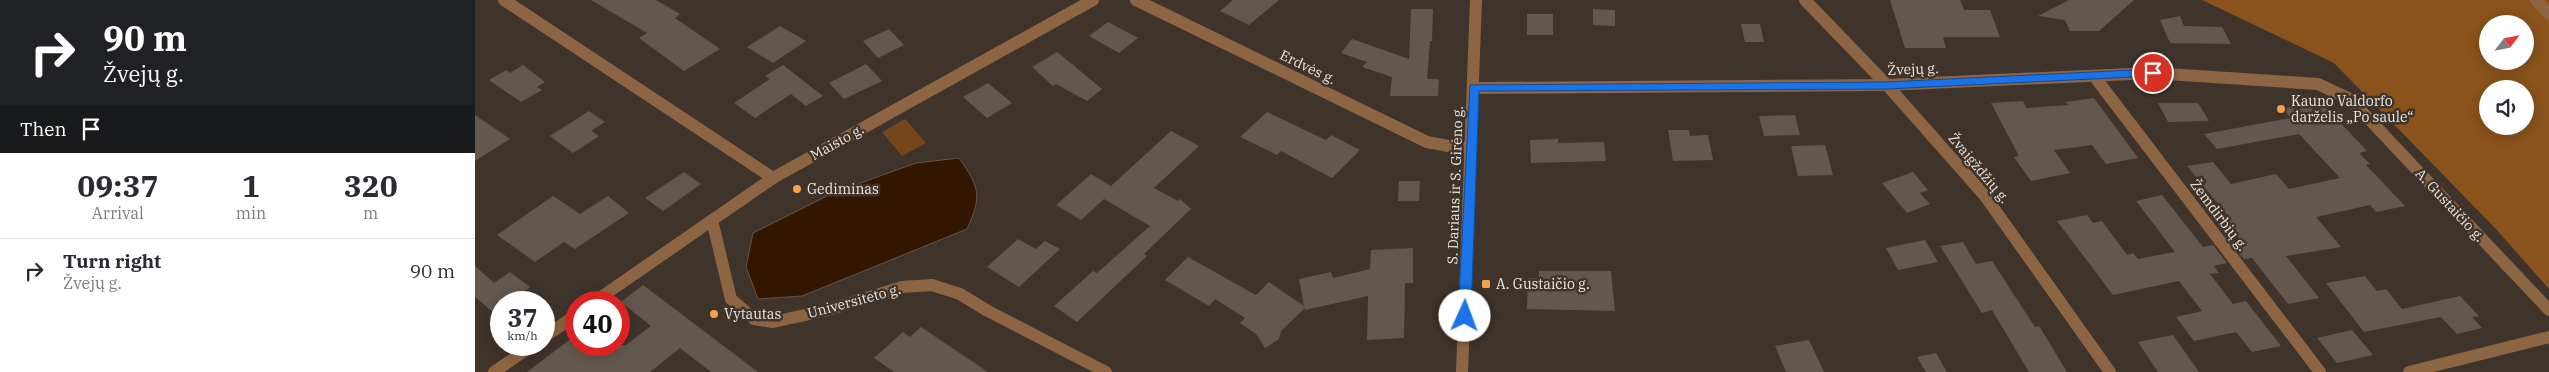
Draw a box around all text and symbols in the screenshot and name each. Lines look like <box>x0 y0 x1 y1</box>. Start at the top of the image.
text: 90 m <box>103 15 187 61</box>
north arrow <box>2479 15 2534 70</box>
map controls <box>2479 15 2534 135</box>
icon: right <box>20 20 85 85</box>
street label: Erdvės g. <box>1277 46 1339 88</box>
pin <box>2132 52 2174 94</box>
text: Žvejų g. <box>103 59 184 88</box>
street label: Žvejų g. <box>1887 59 1939 79</box>
icon: arrive <box>2139 59 2167 87</box>
button: sound <box>2479 80 2534 135</box>
place label: Kauno Valdorfo darželis „Po saule“ <box>2291 92 2413 126</box>
marker: Kauno Valdorfo darželis „Po saule“ <box>2275 103 2287 115</box>
street label: S. Dariaus ir S. Girėno g. <box>1443 105 1467 265</box>
icon: arrive <box>77 115 105 143</box>
text: Then <box>20 117 67 141</box>
street label: Maisto g. <box>807 120 867 164</box>
street label: Žvaigždžių g. <box>1944 129 2014 207</box>
street label: A. Gustaičio g. <box>2411 165 2489 245</box>
text: 09:37 <box>77 166 158 205</box>
text: 1 <box>242 166 260 205</box>
text: 320 <box>344 166 398 205</box>
street label: Žemdirbių g. <box>2186 176 2252 254</box>
place label: Gediminas <box>807 180 879 198</box>
marker: Gediminas <box>791 183 803 195</box>
text: Arrival <box>92 203 144 223</box>
text: min <box>236 203 266 223</box>
text: m <box>363 203 378 223</box>
text: Turn right <box>63 249 161 273</box>
icon: right <box>20 257 48 285</box>
text: 90 m <box>410 259 455 283</box>
text: Žvejų g. <box>63 273 122 293</box>
place label: A. Gustaičio g. <box>1496 275 1590 293</box>
marker: A. Gustaičio g. <box>1480 278 1492 290</box>
street label: Universiteto g. <box>805 280 903 322</box>
position arrow <box>1438 289 1490 341</box>
speed limit sign: 40 <box>565 291 630 356</box>
text: 37 <box>507 301 538 334</box>
place label: Vytautas <box>724 305 781 323</box>
marker: Vytautas <box>708 308 720 320</box>
text: km/h <box>507 328 538 343</box>

